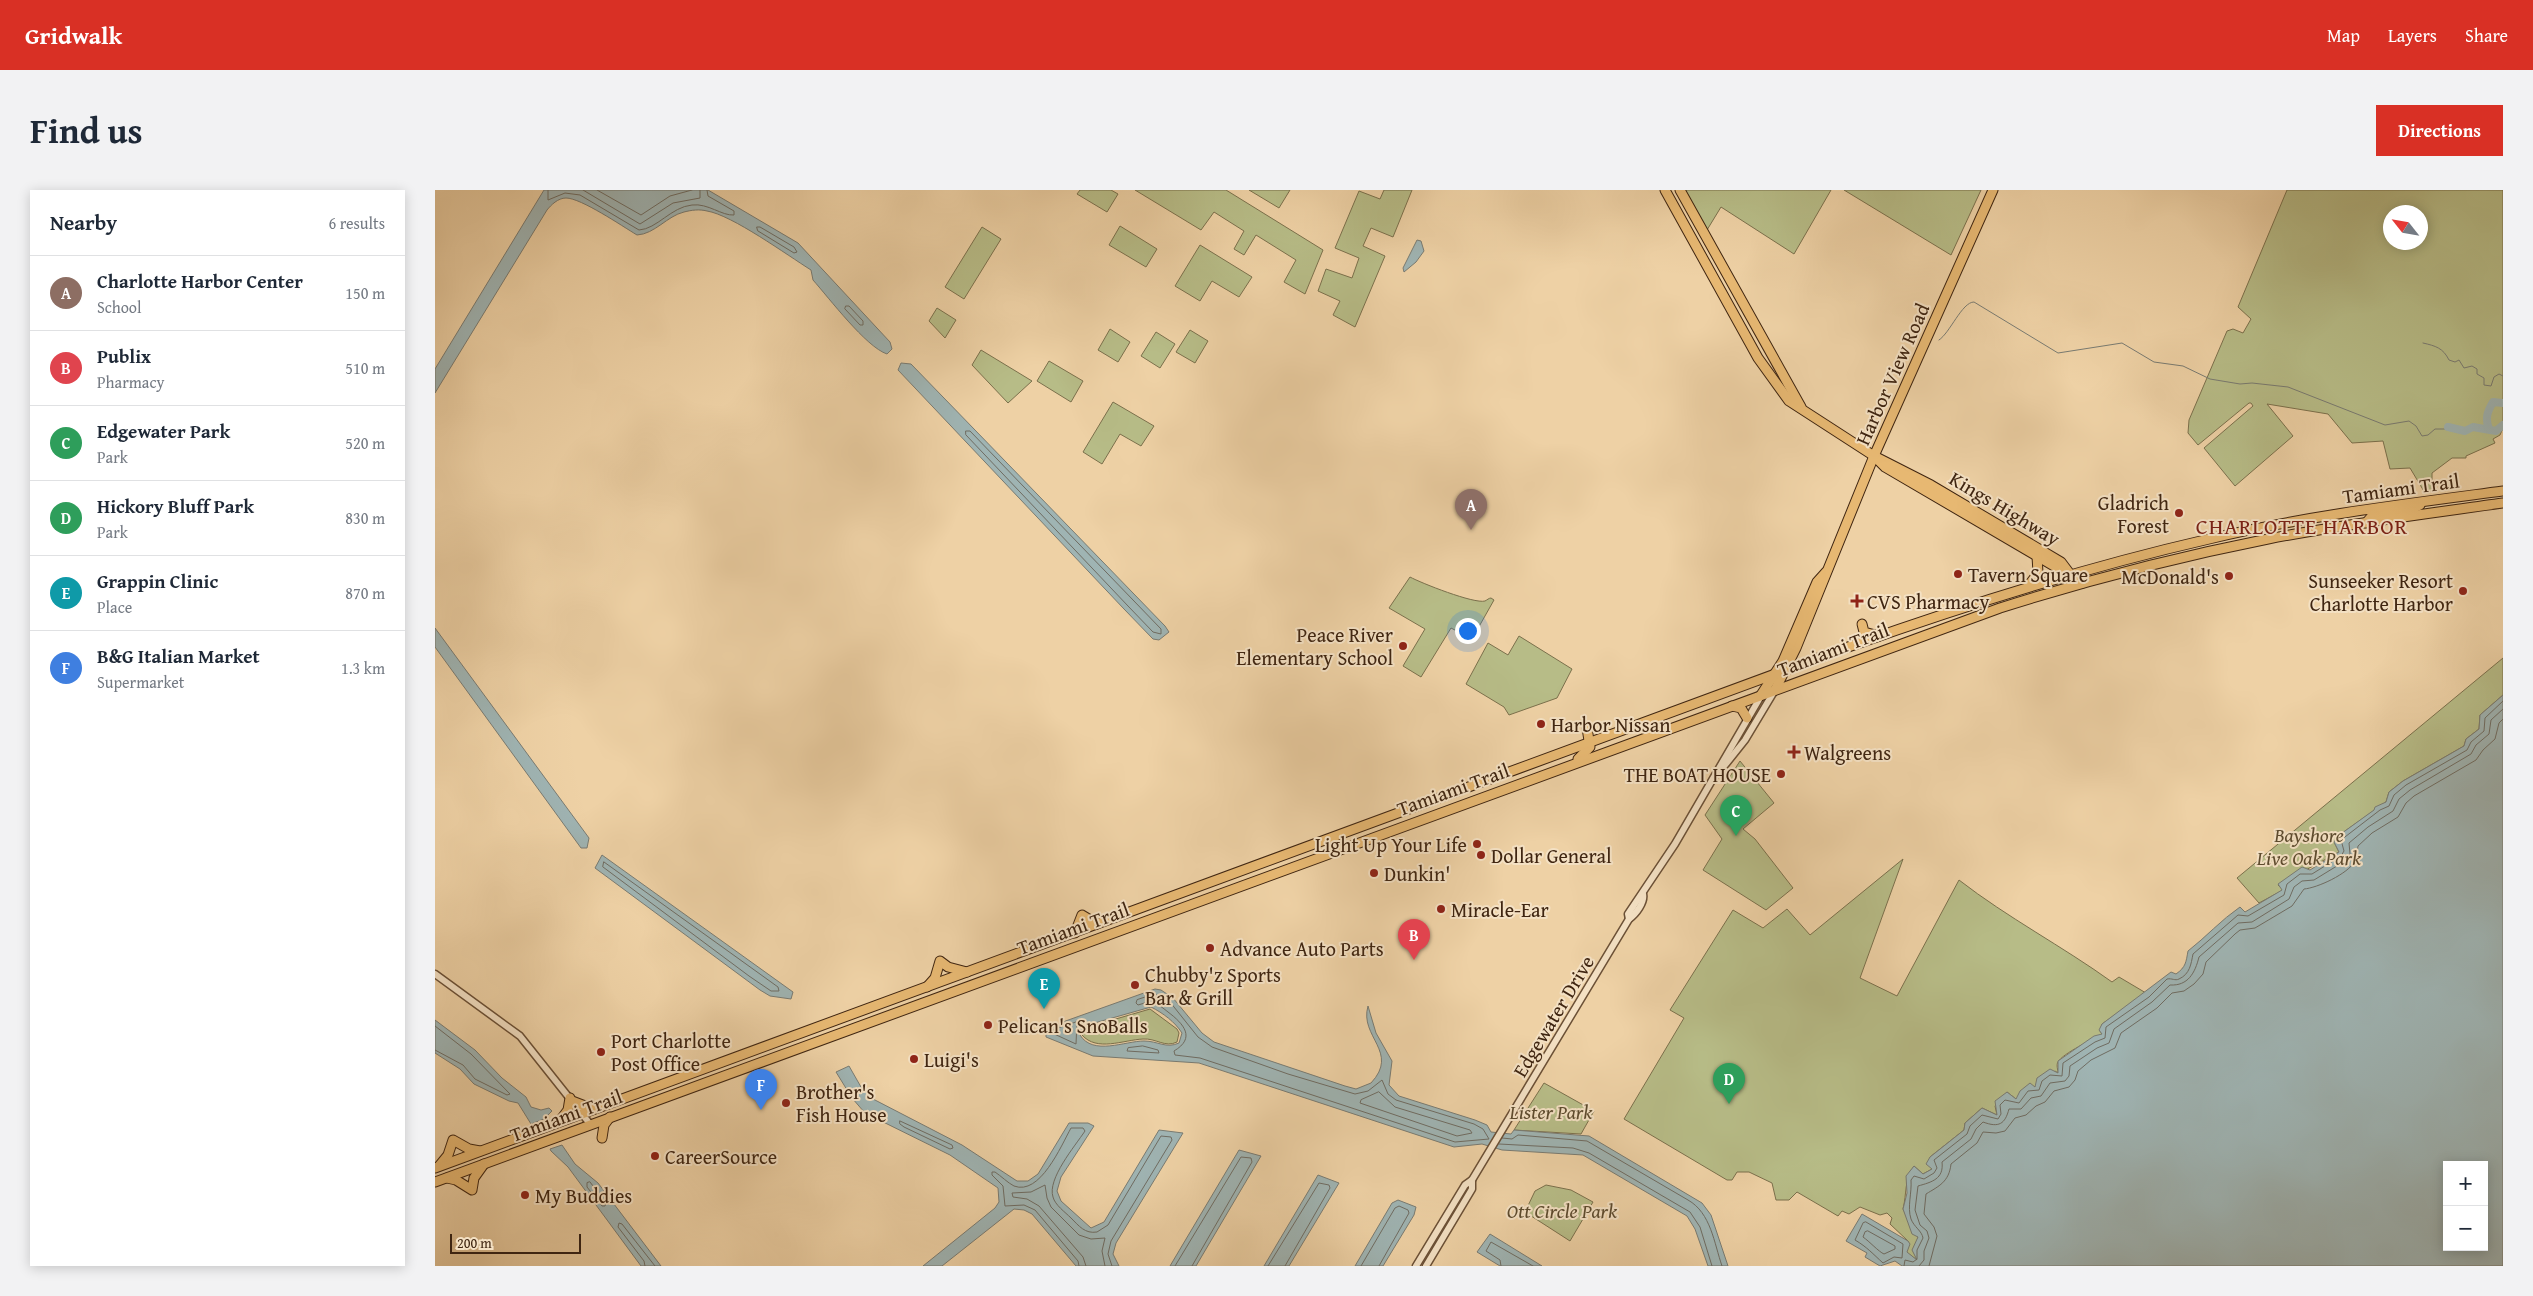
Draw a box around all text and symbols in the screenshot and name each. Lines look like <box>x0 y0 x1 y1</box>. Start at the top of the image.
text: Gridwalk <box>25 18 122 53</box>
text: Map <box>2327 22 2360 49</box>
text: Layers <box>2388 22 2437 49</box>
text: Share <box>2465 22 2508 49</box>
text: Find us <box>30 105 143 156</box>
button: Directions <box>2376 105 2503 156</box>
north arrow <box>2383 205 2428 250</box>
text: Nearby <box>50 207 117 238</box>
text: 6 results <box>328 211 385 235</box>
text: Charlotte Harbor Center <box>97 267 303 295</box>
text: A <box>61 281 71 305</box>
text: 150 m <box>345 281 385 305</box>
text: School <box>97 295 141 319</box>
street label: Harbor View Road <box>1848 298 1936 450</box>
text: Publix <box>97 342 151 370</box>
text: B <box>61 356 71 380</box>
text: 510 m <box>345 356 385 380</box>
text: Pharmacy <box>97 370 164 394</box>
text: Edgewater Park <box>97 417 230 445</box>
text: C <box>61 431 71 455</box>
text: 520 m <box>345 431 385 455</box>
text: Park <box>97 445 128 469</box>
street label: Kings Highway <box>1944 464 2066 552</box>
street label: Tamiami Trail <box>2341 465 2462 511</box>
place label: Gladrich Forest <box>2098 488 2169 540</box>
pin: A <box>1455 489 1487 530</box>
text: Hickory Bluff Park <box>97 492 254 520</box>
text: D <box>61 506 71 530</box>
text: 830 m <box>345 506 385 530</box>
marker: Gladrich Forest <box>2173 507 2185 519</box>
district label: CHARLOTTE HARBOR <box>2196 510 2408 542</box>
text: Park <box>97 520 128 544</box>
place label: Tavern Square <box>1968 560 2088 589</box>
place label: McDonald's <box>2121 562 2219 591</box>
place label: Sunseeker Resort Charlotte Harbor <box>2308 566 2453 618</box>
text: Grappin Clinic <box>97 567 218 595</box>
marker: Tavern Square <box>1952 568 1964 580</box>
marker: McDonald's <box>2223 570 2235 582</box>
text: E <box>62 581 70 605</box>
text: 870 m <box>345 581 385 605</box>
marker: Sunseeker Resort Charlotte Harbor <box>2457 585 2469 597</box>
place label: CVS Pharmacy <box>1867 587 1989 616</box>
text: Place <box>97 595 132 619</box>
marker: CVS Pharmacy <box>1851 595 1863 607</box>
street label: Tamiami Trail <box>1773 614 1893 684</box>
your location <box>1455 618 1481 644</box>
place label: Peace River Elementary School <box>1236 620 1393 672</box>
marker: Peace River Elementary School <box>1397 640 1409 652</box>
text: B&G Italian Market <box>97 642 260 670</box>
text: F <box>62 656 70 680</box>
text: 1.3 km <box>341 656 385 680</box>
text: Supermarket <box>97 670 184 694</box>
place label: Harbor Nissan <box>1551 710 1670 739</box>
marker: Harbor Nissan <box>1535 718 1547 730</box>
place label: Walgreens <box>1804 738 1891 767</box>
marker: Walgreens <box>1788 746 1800 758</box>
street label: Tamiami Trail <box>1393 755 1514 823</box>
place label: THE BOAT HOUSE <box>1624 760 1771 789</box>
marker: THE BOAT HOUSE <box>1775 768 1787 780</box>
pin: C <box>1720 795 1752 836</box>
park label: Bayshore Live Oak Park <box>2256 820 2362 872</box>
place label: Light Up Your Life <box>1315 830 1467 859</box>
marker: Light Up Your Life <box>1471 838 1483 850</box>
place label: Dollar General <box>1491 841 1612 870</box>
marker: Dollar General <box>1475 849 1487 861</box>
place label: Dunkin' <box>1384 859 1450 888</box>
marker: Dunkin' <box>1368 867 1380 879</box>
street label: Tamiami Trail <box>1013 894 1134 962</box>
place label: Miracle-Ear <box>1451 895 1549 924</box>
marker: Miracle-Ear <box>1435 903 1447 915</box>
pin: B <box>1398 919 1430 960</box>
place label: Advance Auto Parts <box>1220 934 1384 963</box>
marker: Advance Auto Parts <box>1204 942 1216 954</box>
street label: Edgewater Drive <box>1505 950 1601 1082</box>
place label: Chubby'z Sports Bar & Grill <box>1145 960 1281 1012</box>
pin: E <box>1028 968 1060 1009</box>
marker: Chubby'z Sports Bar & Grill <box>1129 979 1141 991</box>
place label: Pelican's SnoBalls <box>998 1011 1148 1040</box>
marker: Pelican's SnoBalls <box>982 1019 994 1031</box>
place label: Port Charlotte Post Office <box>611 1026 731 1078</box>
place label: Luigi's <box>924 1045 979 1074</box>
marker: Port Charlotte Post Office <box>595 1046 607 1058</box>
marker: Luigi's <box>908 1053 920 1065</box>
pin: D <box>1713 1063 1745 1104</box>
pin: F <box>745 1069 777 1110</box>
place label: Brother's Fish House <box>796 1077 887 1129</box>
street label: Tamiami Trail <box>506 1081 627 1149</box>
marker: Brother's Fish House <box>780 1097 792 1109</box>
park label: Lister Park <box>1509 1097 1593 1126</box>
place label: CareerSource <box>665 1142 777 1171</box>
marker: CareerSource <box>649 1150 661 1162</box>
map controls <box>2443 1161 2488 1251</box>
button: + <box>2443 1161 2488 1206</box>
place label: My Buddies <box>535 1181 632 1210</box>
marker: My Buddies <box>519 1189 531 1201</box>
park label: Ott Circle Park <box>1507 1196 1618 1225</box>
button: − <box>2443 1206 2488 1251</box>
scale bar <box>450 1231 581 1254</box>
text: 200 m <box>457 1233 492 1253</box>

